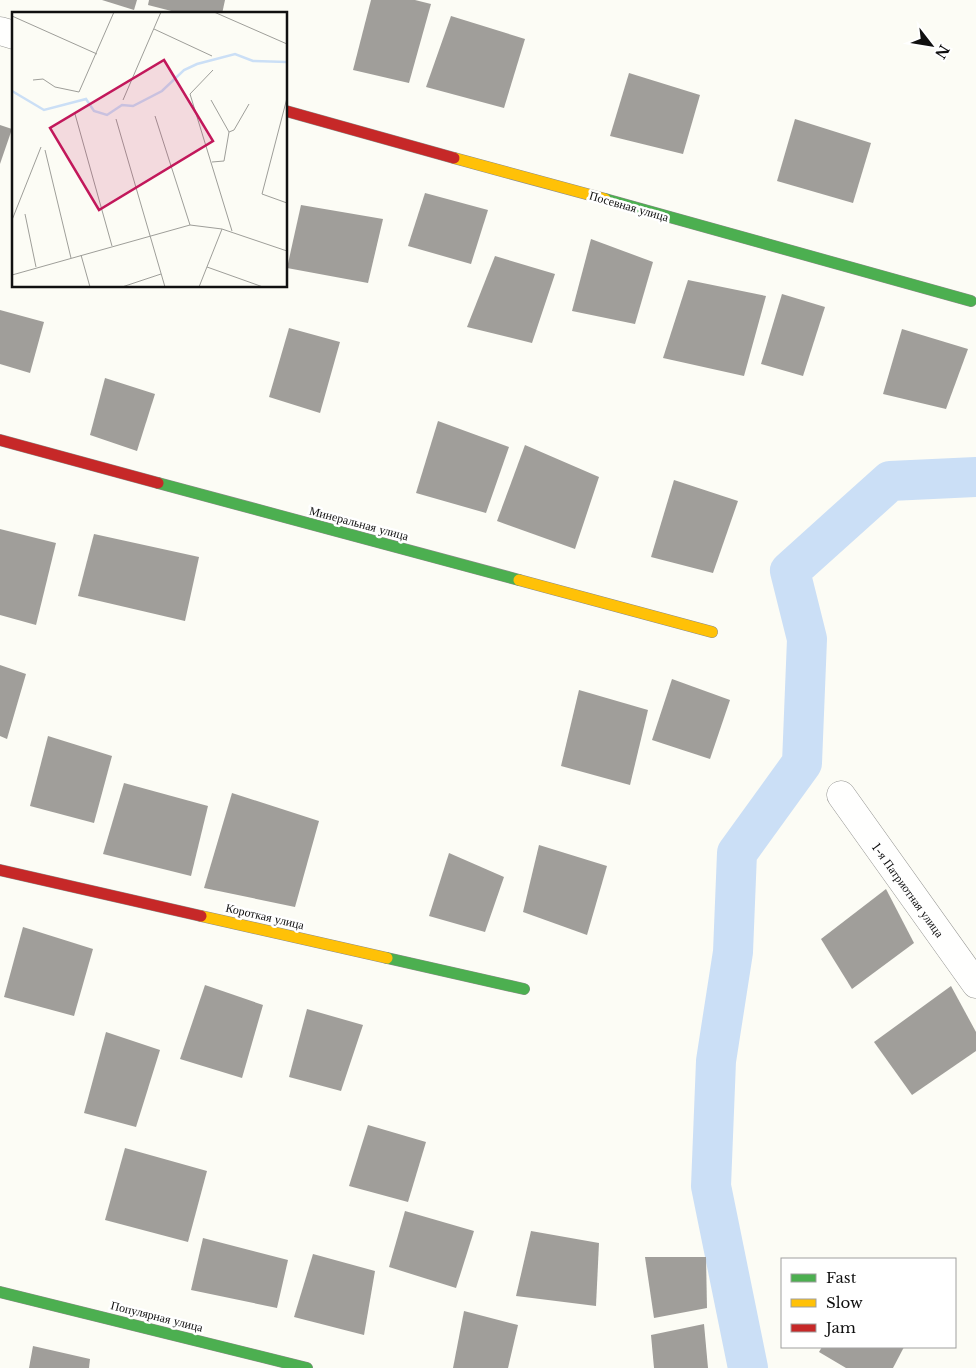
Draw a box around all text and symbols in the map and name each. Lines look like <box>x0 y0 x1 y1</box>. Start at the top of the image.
inset map <box>12 12 288 288</box>
north arrow <box>906 20 956 70</box>
text: N <box>931 41 953 62</box>
street label: Посевная улица <box>588 188 671 225</box>
street label: Минеральная улица <box>308 503 411 544</box>
street label: 1-я Патриотная улица <box>869 840 948 941</box>
street label: Короткая улица <box>224 900 306 932</box>
legend <box>781 1258 956 1348</box>
text: Fast <box>826 1268 857 1287</box>
text: Slow <box>826 1293 863 1312</box>
street label: Популярная улица <box>109 1297 205 1335</box>
text: Jam <box>824 1318 856 1337</box>

